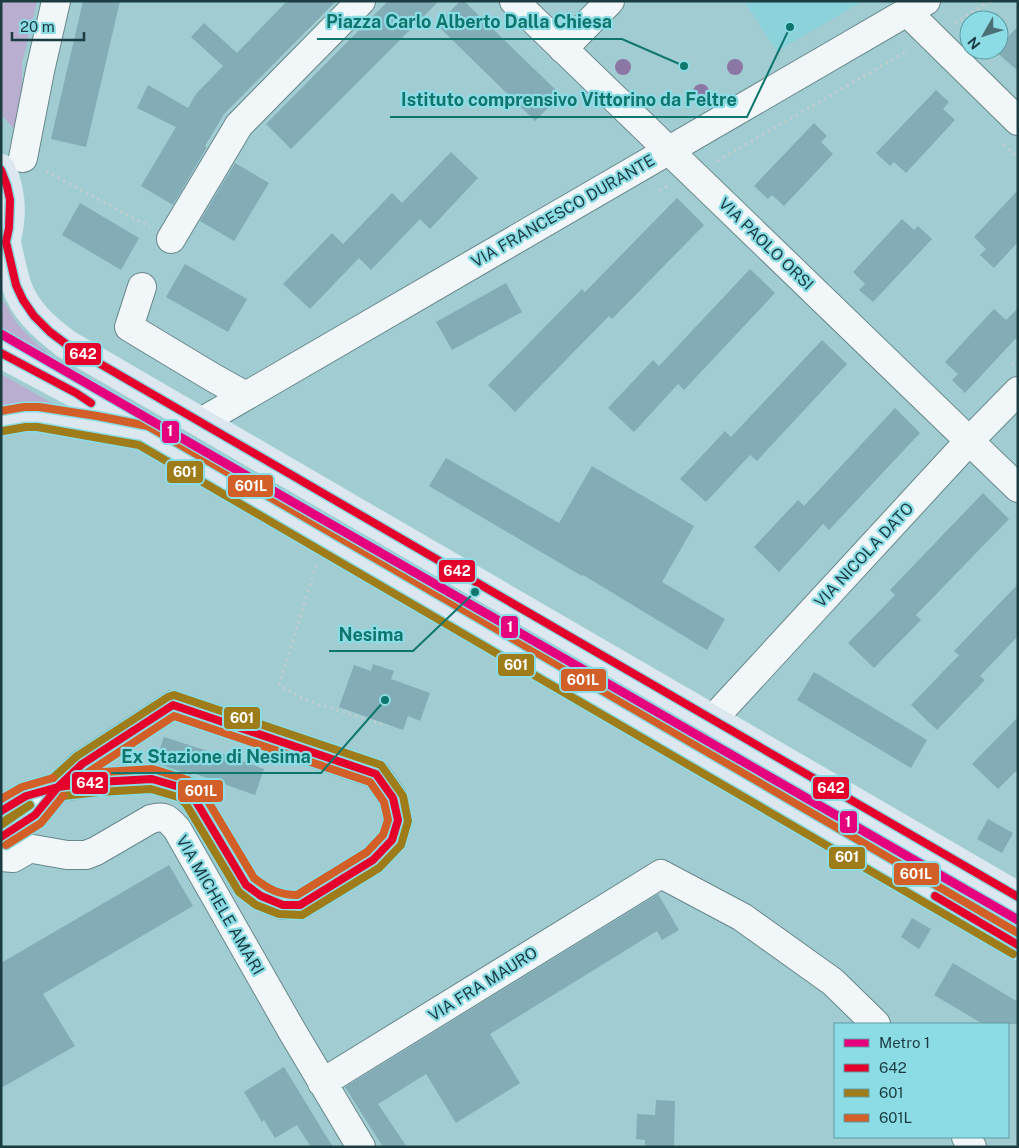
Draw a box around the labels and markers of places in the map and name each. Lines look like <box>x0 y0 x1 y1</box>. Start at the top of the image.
callout: Piazza Carlo Alberto Dalla Chiesa <box>317 6 622 39</box>
callout: Istituto comprensivo Vittorino da Feltre <box>390 84 747 117</box>
callout: Nesima <box>329 618 413 651</box>
callout: Ex Stazione di Nesima <box>111 740 321 773</box>

